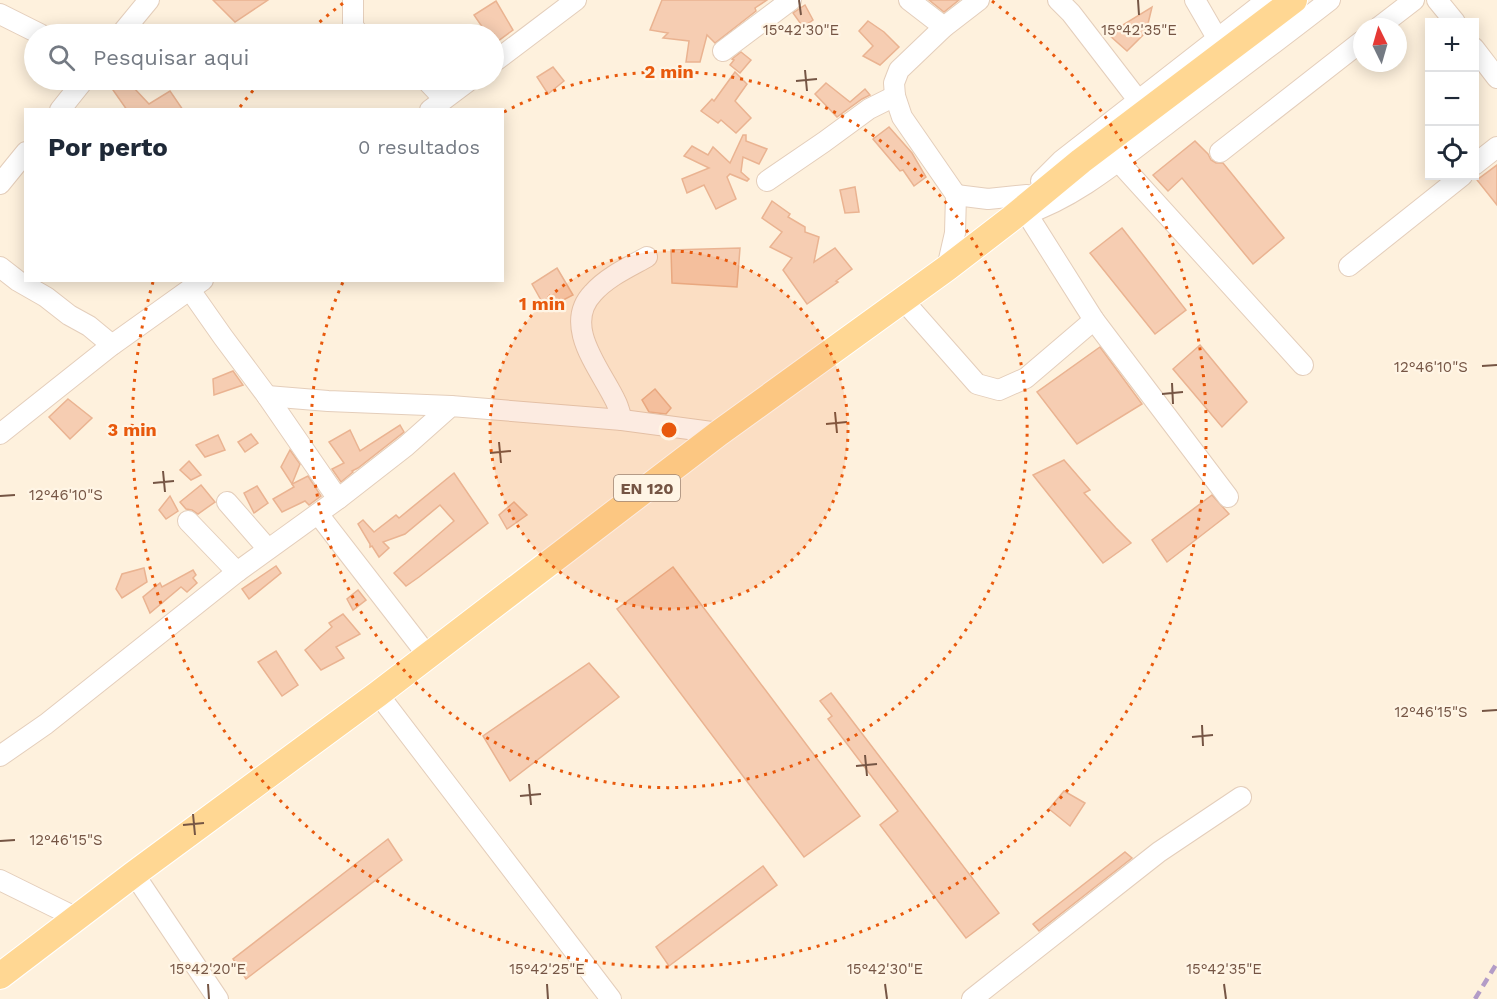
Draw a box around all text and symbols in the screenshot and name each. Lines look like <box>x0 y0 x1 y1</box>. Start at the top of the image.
north arrow <box>1353 18 1407 72</box>
map controls <box>1425 18 1479 180</box>
button: + <box>1425 18 1479 72</box>
text: 15°42'30"E <box>763 21 839 39</box>
text: 15°42'35"E <box>1101 21 1177 39</box>
search box <box>24 24 504 90</box>
icon: search <box>45 41 78 74</box>
text: Pesquisar aqui <box>93 45 249 70</box>
text: 2 min <box>644 61 694 82</box>
button: − <box>1425 72 1479 126</box>
button: locate <box>1425 126 1479 180</box>
text: Por perto <box>48 132 168 162</box>
text: 0 resultados <box>358 135 480 159</box>
text: 1 min <box>519 293 565 314</box>
text: 12°46'10"S <box>1394 358 1468 376</box>
text: 3 min <box>107 419 157 440</box>
centre of rings <box>659 420 679 440</box>
road number: EN 120 <box>614 475 680 501</box>
text: 12°46'10"S <box>29 486 103 504</box>
text: 12°46'15"S <box>1394 703 1468 721</box>
text: 12°46'15"S <box>29 831 103 849</box>
text: 15°42'20"E <box>170 960 246 978</box>
text: 15°42'25"E <box>509 960 585 978</box>
text: 15°42'30"E <box>847 960 923 978</box>
text: 15°42'35"E <box>1186 960 1262 978</box>

